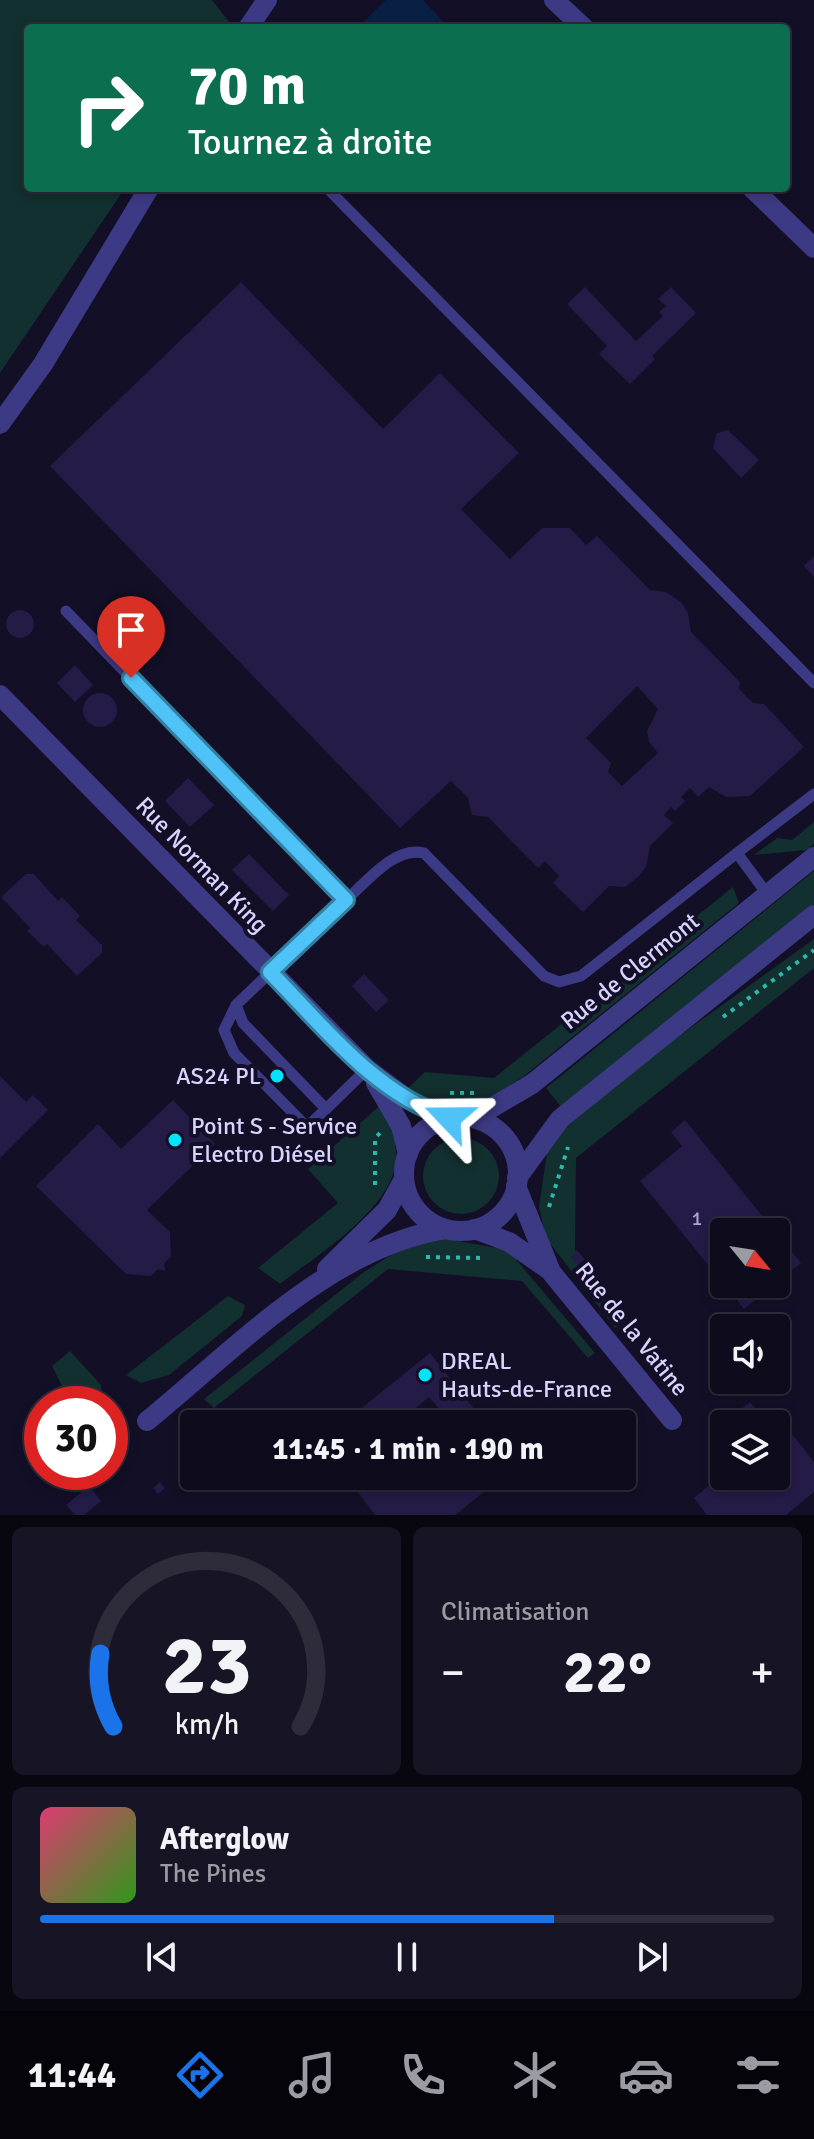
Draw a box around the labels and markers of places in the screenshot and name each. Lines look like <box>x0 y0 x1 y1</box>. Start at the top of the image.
pin <box>97 596 165 678</box>
place label: AS24 PL <box>176 1061 261 1091</box>
marker: AS24 PL <box>268 1067 286 1085</box>
place label: Point S - Service Electro Diésel <box>191 1111 357 1169</box>
marker: Point S - Service Electro Diésel <box>166 1131 184 1149</box>
place label: DREAL Hauts-de-France <box>441 1346 612 1404</box>
marker: DREAL Hauts-de-France <box>416 1366 434 1384</box>

